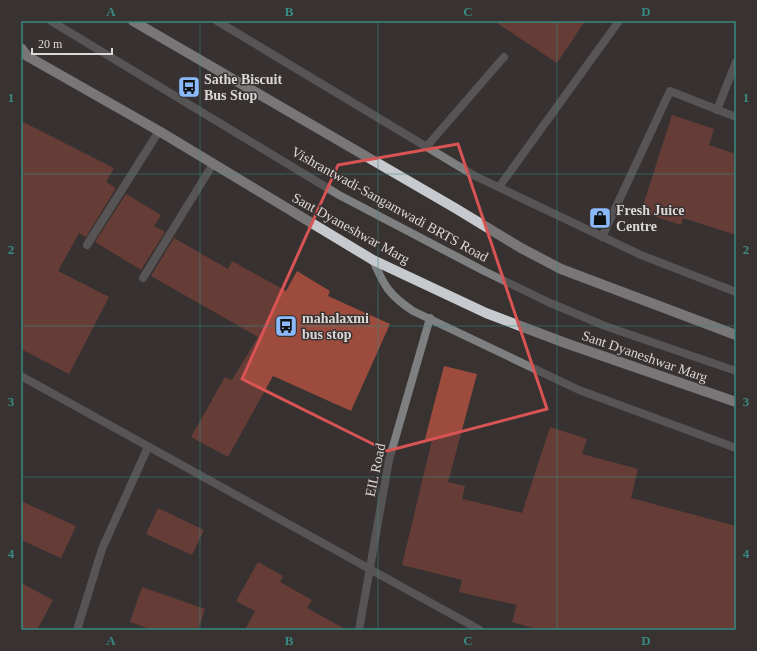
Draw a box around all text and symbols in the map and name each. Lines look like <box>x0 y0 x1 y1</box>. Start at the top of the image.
text: A <box>106 4 116 19</box>
text: B <box>285 4 294 19</box>
text: C <box>463 4 473 19</box>
text: D <box>641 4 651 19</box>
scale bar <box>32 30 112 56</box>
text: 20 m <box>38 37 63 51</box>
place label: Sathe Biscuit Bus Stop <box>204 72 283 103</box>
bus stop icon: Sathe Biscuit Bus Stop <box>176 74 202 100</box>
text: 1 <box>8 90 14 105</box>
text: 1 <box>743 90 749 105</box>
street label: Vishrantwadi-Sangamwadi BRTS Road <box>289 144 491 265</box>
street label: Sant Dyaneshwar Marg <box>289 190 412 267</box>
place label: Fresh Juice Centre <box>616 203 685 234</box>
shop icon: Fresh Juice Centre <box>587 205 613 231</box>
text: 2 <box>8 242 14 257</box>
text: 2 <box>743 242 749 257</box>
place label: mahalaxmi bus stop <box>302 311 369 342</box>
bus stop icon: mahalaxmi bus stop <box>273 313 299 339</box>
street label: Sant Dyaneshwar Marg <box>580 328 710 385</box>
text: 3 <box>8 394 15 409</box>
text: 3 <box>743 394 750 409</box>
street label: EIL Road <box>363 442 388 498</box>
text: 4 <box>8 546 15 561</box>
text: 4 <box>743 546 750 561</box>
text: A <box>106 633 116 648</box>
text: B <box>285 633 294 648</box>
text: C <box>463 633 473 648</box>
text: D <box>641 633 651 648</box>

